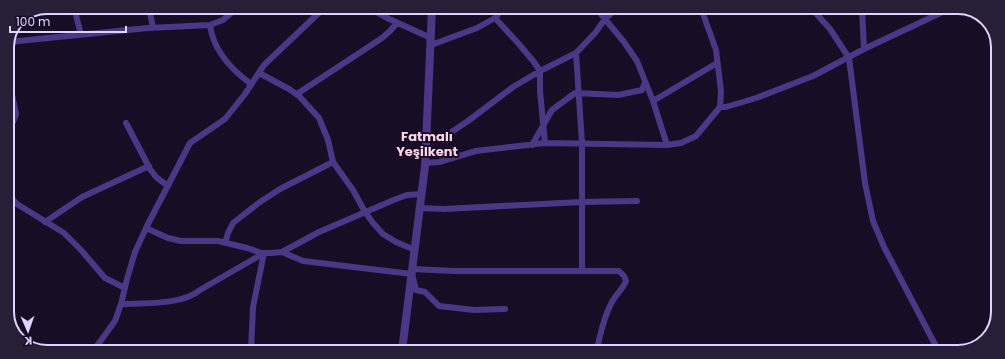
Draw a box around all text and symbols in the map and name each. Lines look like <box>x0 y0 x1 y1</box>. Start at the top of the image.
scale bar <box>10 8 126 34</box>
text: 100 m <box>16 13 50 30</box>
district label: Fatmalı Yeşilkent <box>396 127 458 161</box>
north arrow <box>8 311 48 351</box>
text: K <box>24 333 32 349</box>

